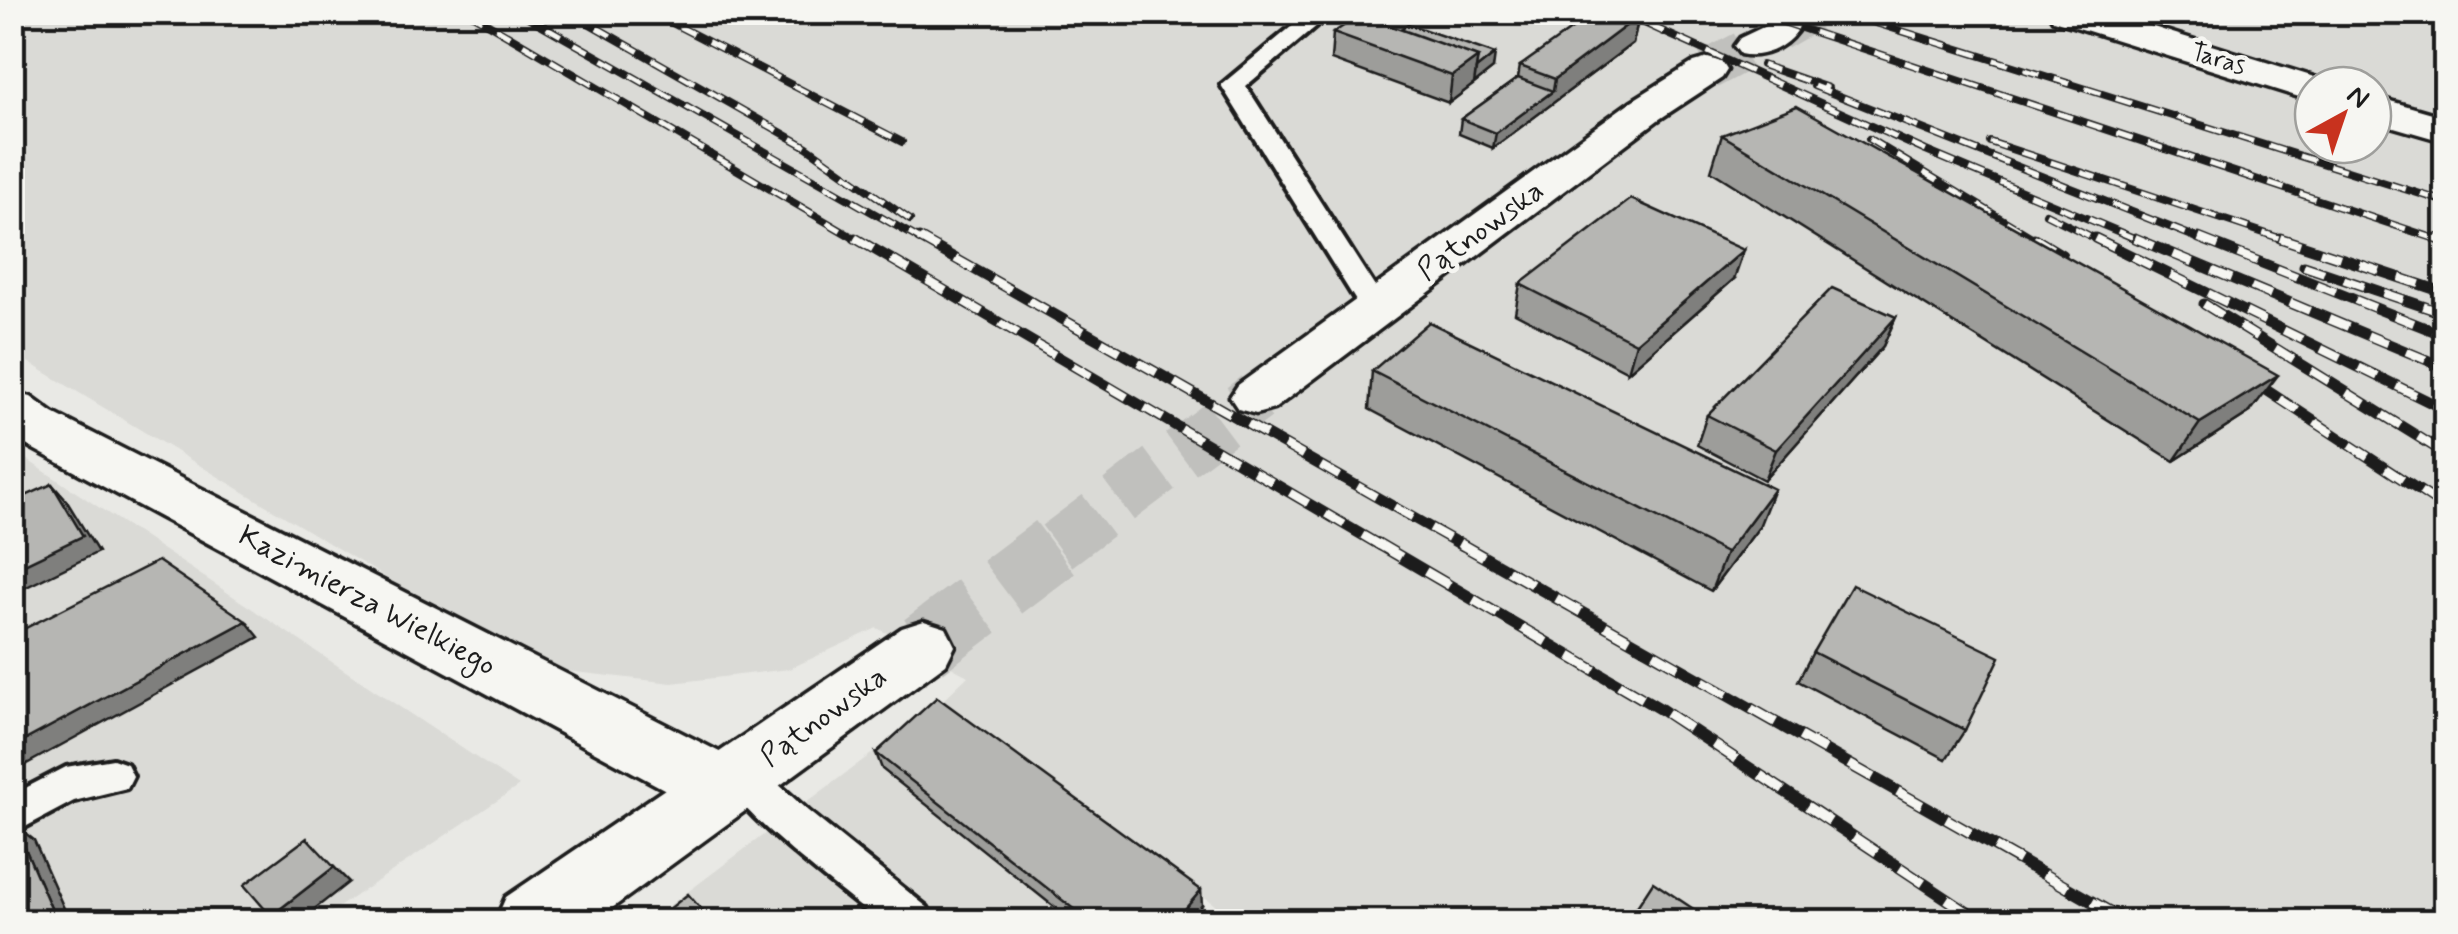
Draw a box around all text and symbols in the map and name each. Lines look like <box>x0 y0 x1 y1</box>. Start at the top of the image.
street label: Taras <box>2187 36 2249 84</box>
north arrow <box>2293 65 2393 165</box>
text: N <box>2338 78 2377 118</box>
street label: Pątnowska <box>1410 172 1552 290</box>
street label: Kazimierza Wielkiego <box>231 517 502 687</box>
street label: Pątnowska <box>753 658 895 776</box>

